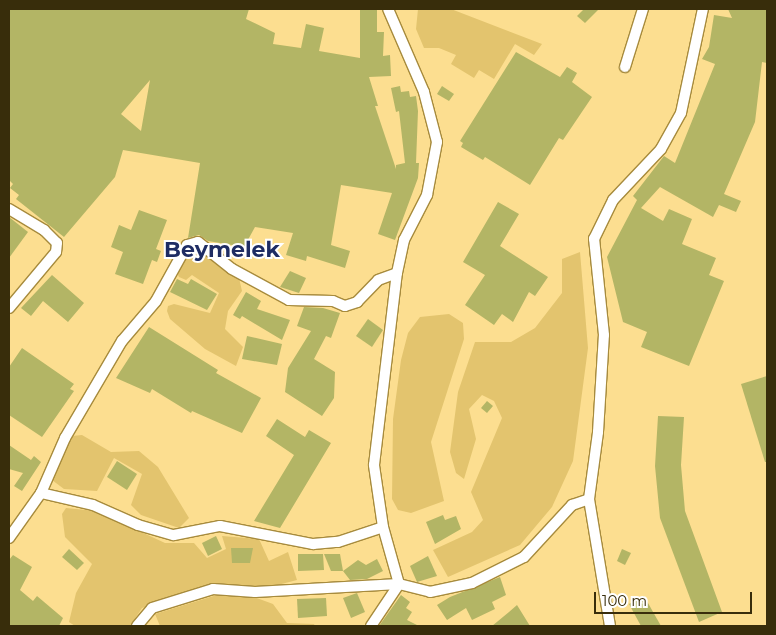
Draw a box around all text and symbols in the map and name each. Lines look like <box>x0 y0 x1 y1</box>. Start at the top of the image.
district label: Beymelek <box>164 237 280 263</box>
scale bar <box>596 582 754 614</box>
text: 100 m <box>602 591 647 610</box>

